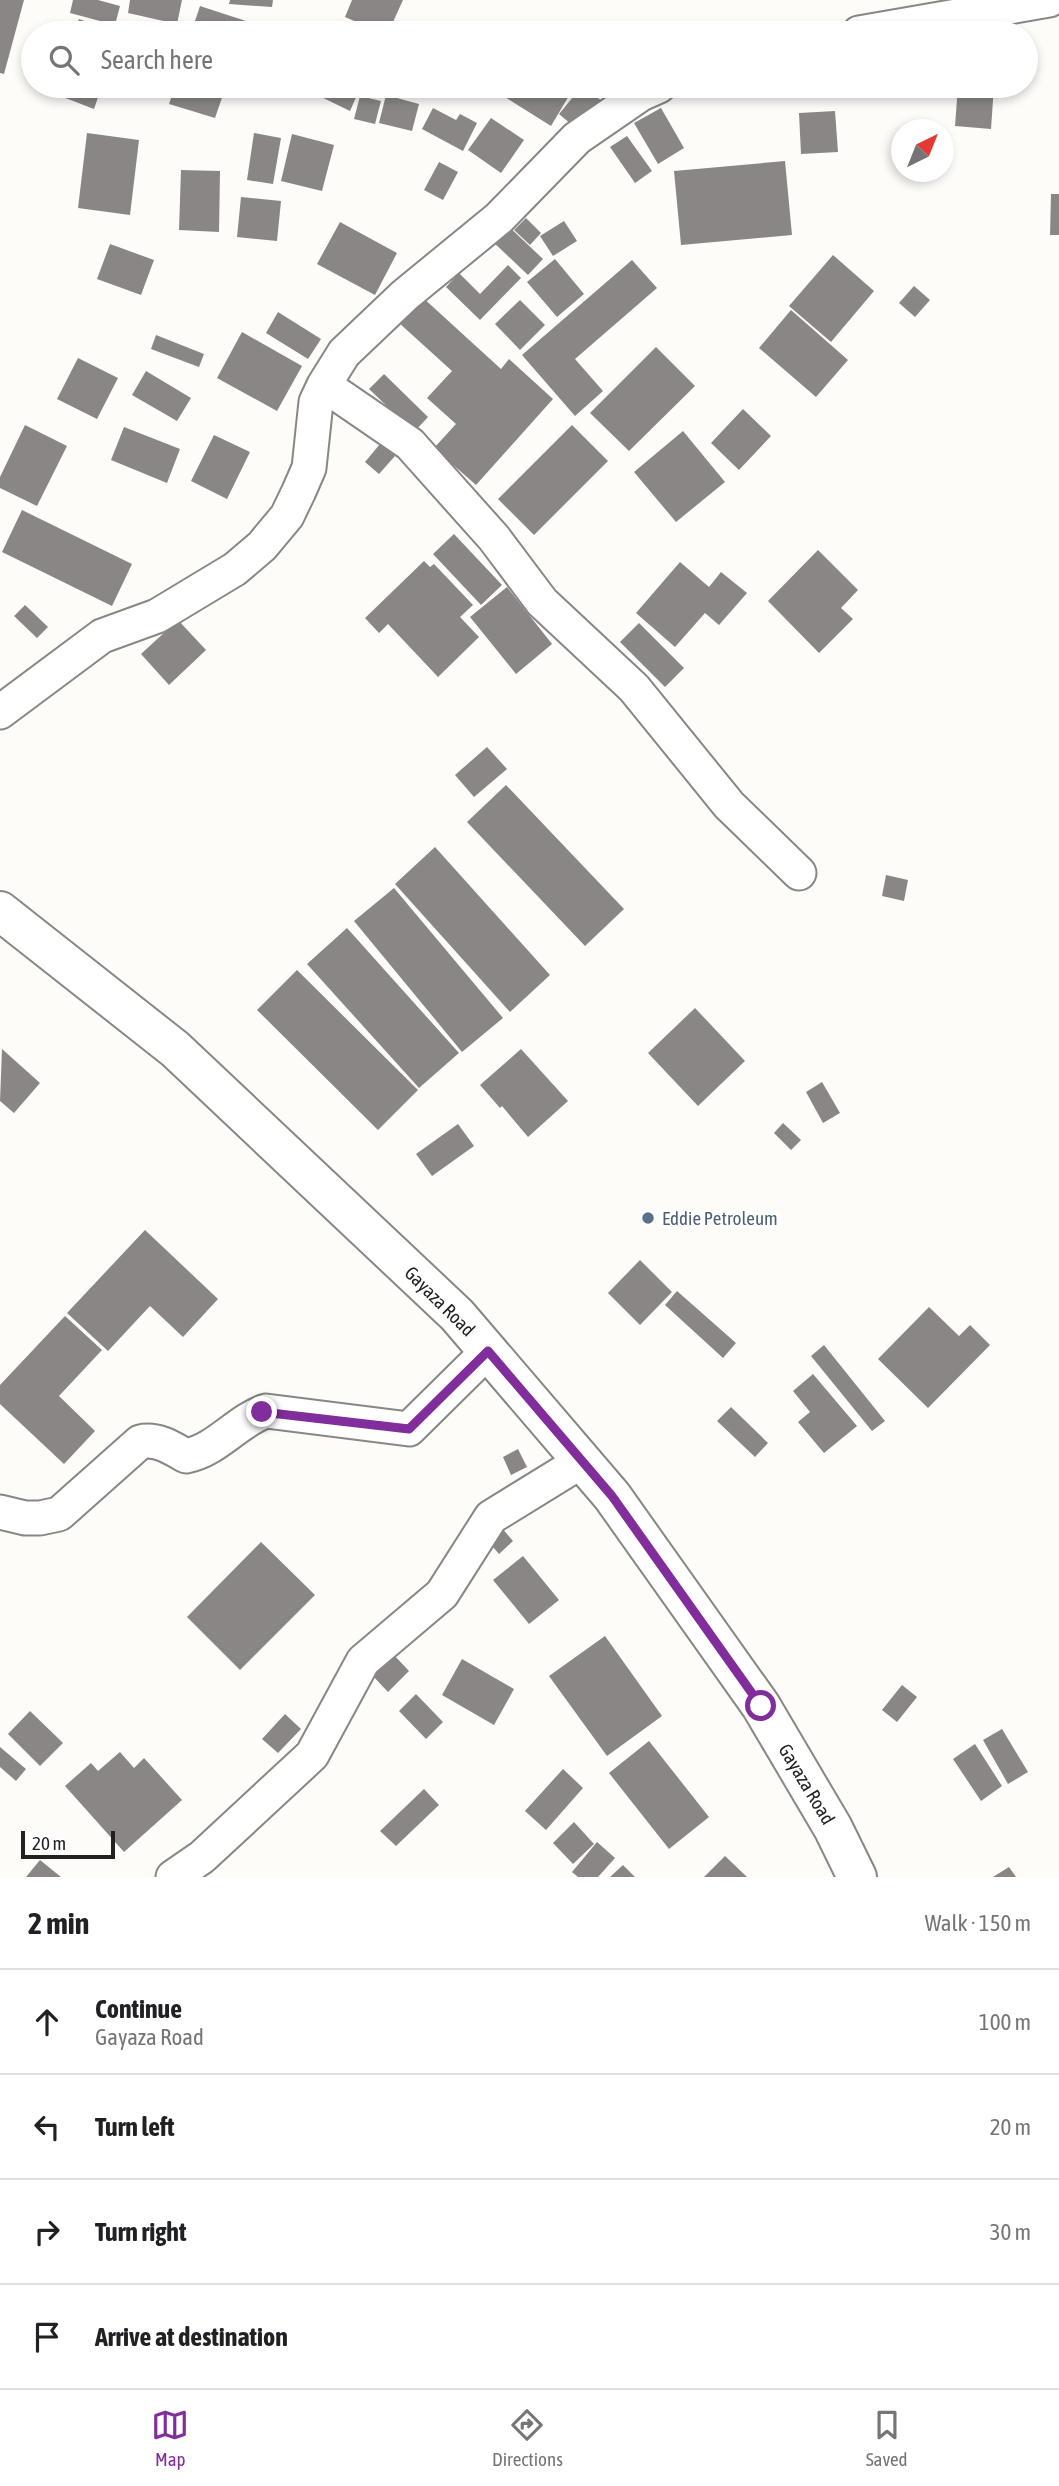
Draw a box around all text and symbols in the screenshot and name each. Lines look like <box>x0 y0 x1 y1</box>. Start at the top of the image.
search box <box>21 21 1038 98</box>
icon: search <box>45 41 83 79</box>
text: Search here <box>101 45 213 75</box>
north arrow <box>891 119 954 182</box>
place label: Eddie Petroleum <box>662 1207 778 1229</box>
marker: Eddie Petroleum <box>640 1210 656 1226</box>
street label: Gayaza Road <box>400 1261 480 1341</box>
route end <box>246 1396 277 1427</box>
route start <box>745 1690 776 1721</box>
street label: Gayaza Road <box>774 1740 840 1828</box>
scale bar <box>21 1828 116 1860</box>
text: 20 m <box>32 1832 66 1854</box>
text: 2 min <box>28 1906 89 1940</box>
text: Walk · 150 m <box>925 1910 1031 1936</box>
text: Continue <box>95 1994 182 2024</box>
icon: ahead <box>28 2003 66 2041</box>
text: 100 m <box>979 2009 1031 2035</box>
text: Gayaza Road <box>95 2024 204 2050</box>
icon: left <box>28 2108 66 2146</box>
text: Turn left <box>95 2112 175 2142</box>
text: 20 m <box>990 2114 1031 2140</box>
icon: right <box>28 2213 66 2251</box>
text: Turn right <box>95 2217 186 2247</box>
text: 30 m <box>990 2219 1031 2245</box>
icon: arrive <box>28 2318 66 2356</box>
text: Arrive at destination <box>95 2322 288 2352</box>
tab: Map <box>151 2406 189 2470</box>
tab: Directions <box>492 2406 563 2470</box>
tab: Saved <box>866 2406 908 2470</box>

